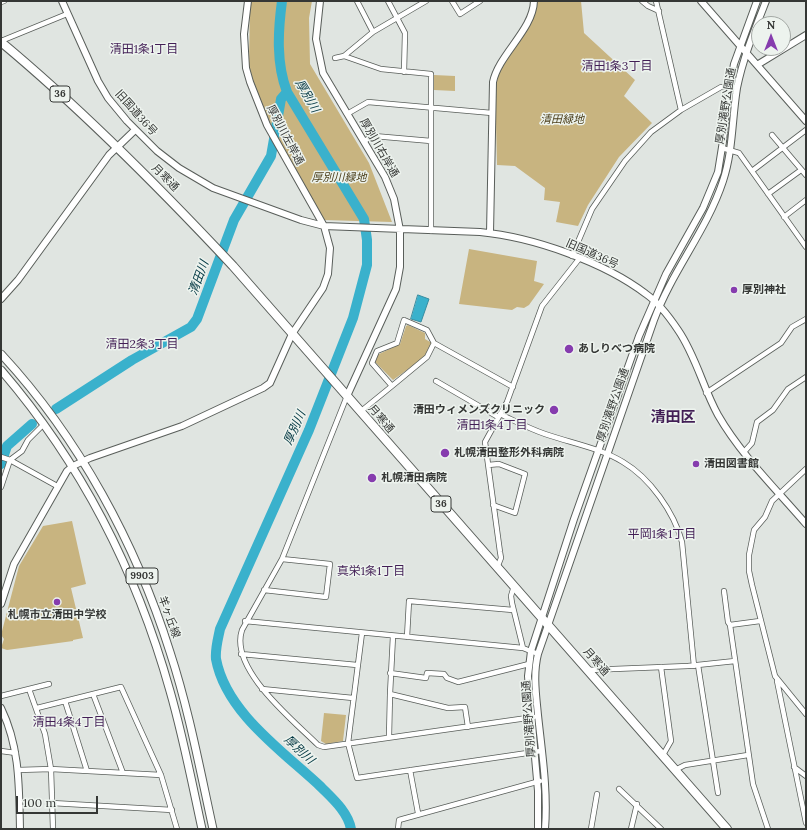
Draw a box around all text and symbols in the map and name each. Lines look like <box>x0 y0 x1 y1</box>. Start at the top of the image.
north arrow <box>751 16 791 56</box>
text: N <box>767 18 775 32</box>
district label: 清田1条1丁目 <box>110 43 178 57</box>
district label: 清田1条3丁目 <box>581 60 653 74</box>
street label: 厚別滝野公園通 <box>713 67 739 145</box>
water label: 厚別川 <box>292 77 322 115</box>
road number: 36 <box>50 86 70 102</box>
street label: 旧国道36号 <box>112 88 160 138</box>
street label: 厚別川左岸通 <box>264 103 306 167</box>
park label: 清田緑地 <box>540 113 584 127</box>
street label: 厚別川右岸通 <box>357 116 401 180</box>
street label: 月寒通 <box>149 162 181 194</box>
park label: 厚別川緑地 <box>312 171 366 185</box>
street label: 旧国道36号 <box>564 236 620 272</box>
water label: 清田川 <box>186 259 212 297</box>
place label: 厚別神社 <box>742 283 786 297</box>
marker: 厚別神社 <box>729 285 739 295</box>
district label: 清田2条3丁目 <box>105 338 179 352</box>
place label: あしりべつ病院 <box>578 342 655 356</box>
marker: あしりべつ病院 <box>563 343 575 355</box>
street label: 厚別滝野公園通 <box>594 366 632 444</box>
street label: 月寒通 <box>365 402 397 436</box>
place label: 清田ウィメンズクリニック <box>413 403 545 417</box>
marker: 清田ウィメンズクリニック <box>548 404 560 416</box>
water label: 厚別川 <box>281 409 309 447</box>
district label: 清田区 <box>651 409 695 427</box>
district label: 清田1条4丁目 <box>457 419 527 433</box>
place label: 札幌清田整形外科病院 <box>454 446 564 460</box>
marker: 札幌清田整形外科病院 <box>439 447 451 459</box>
place label: 清田図書館 <box>704 457 759 471</box>
marker: 清田図書館 <box>691 459 701 469</box>
place label: 札幌清田病院 <box>381 471 447 485</box>
marker: 札幌清田病院 <box>366 472 378 484</box>
road number: 36 <box>431 496 451 512</box>
district label: 平岡1条1丁目 <box>628 528 696 542</box>
district label: 真栄1条1丁目 <box>337 565 405 579</box>
road number: 9903 <box>126 568 158 584</box>
street label: 羊ヶ丘線 <box>155 594 183 640</box>
marker: 札幌市立清田中学校 <box>52 597 62 607</box>
place label: 札幌市立清田中学校 <box>8 608 106 622</box>
street label: 月寒通 <box>580 645 612 679</box>
street label: 厚別滝野公園通 <box>520 680 538 758</box>
district label: 清田4条4丁目 <box>32 716 106 730</box>
water label: 厚別川 <box>281 732 317 768</box>
scale bar <box>18 788 100 814</box>
text: 100 m <box>23 795 56 810</box>

